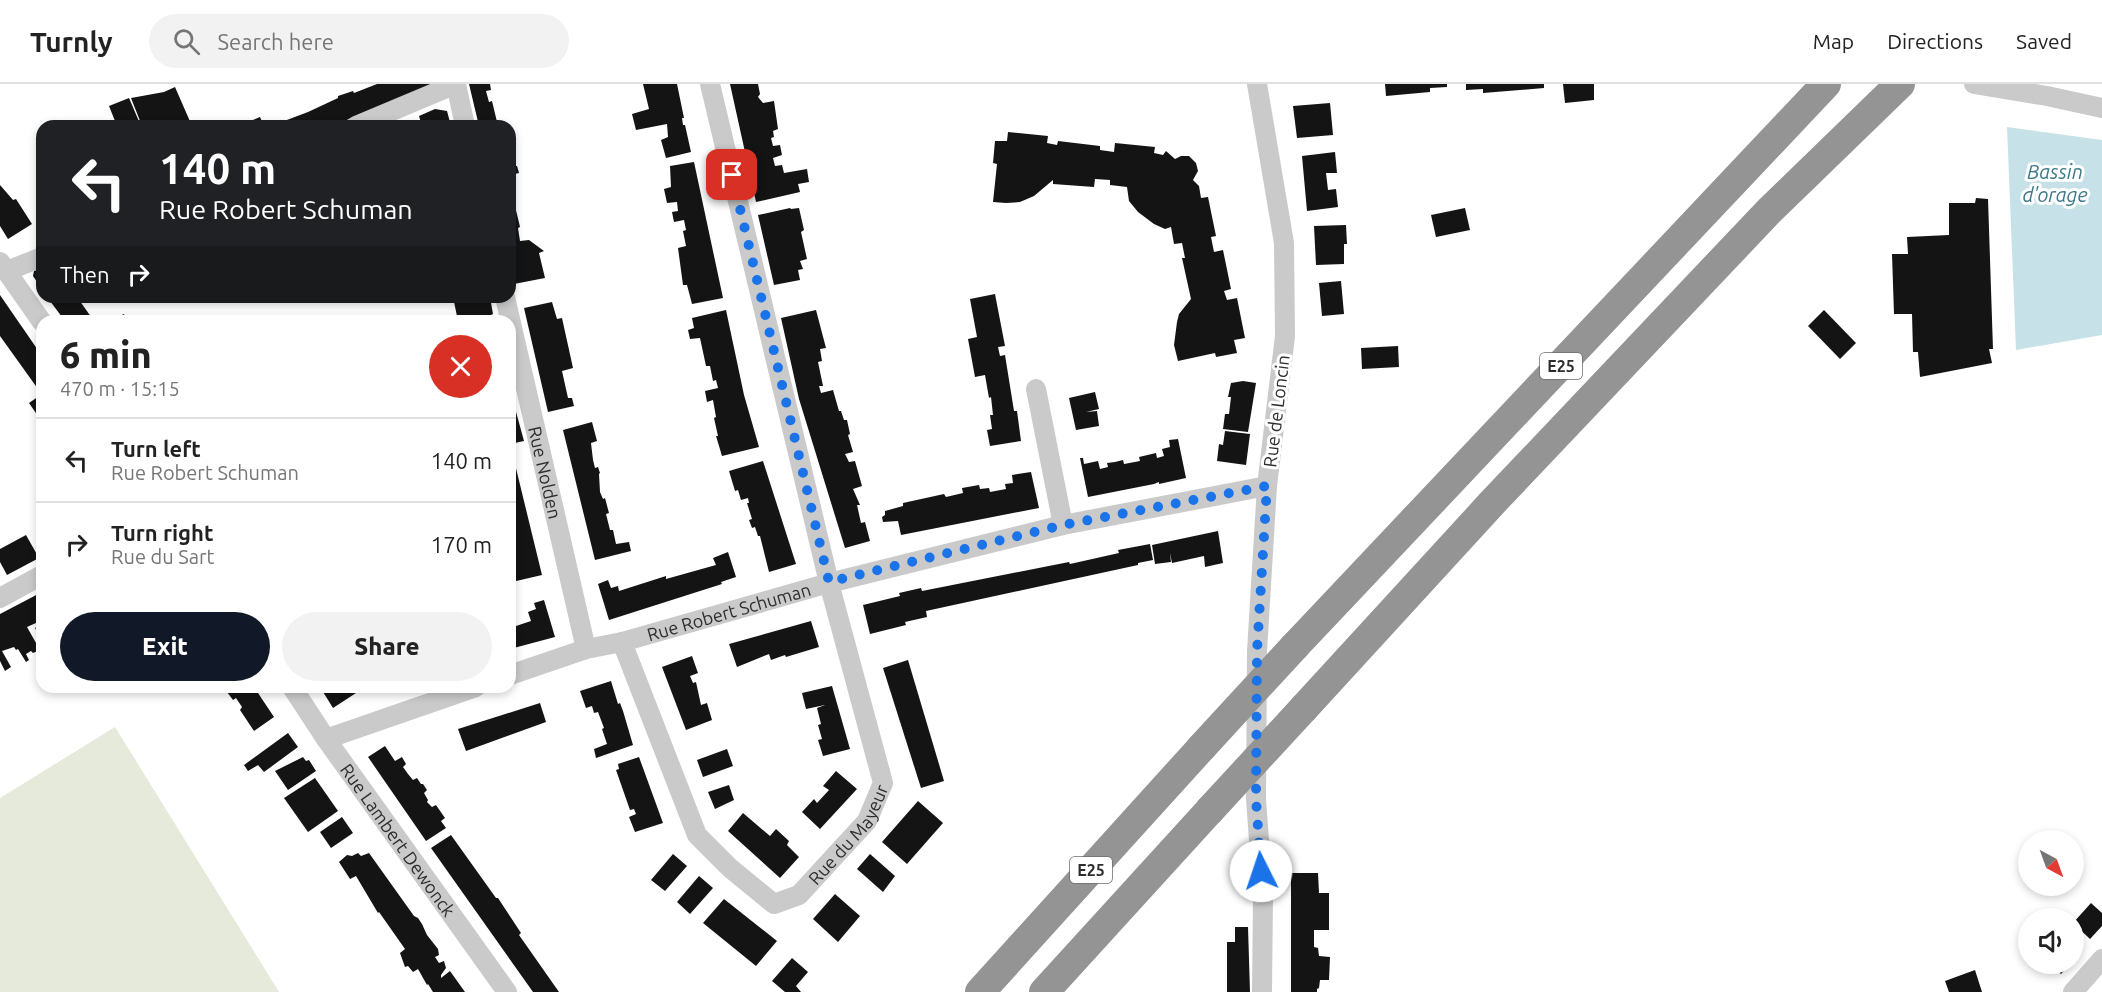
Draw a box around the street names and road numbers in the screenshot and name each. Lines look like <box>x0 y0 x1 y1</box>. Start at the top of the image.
road number: E25 <box>1540 353 1582 379</box>
street label: Rue de Loncin <box>1259 354 1293 468</box>
street label: Rue Nolden <box>525 424 566 521</box>
street label: Rue Robert Schuman <box>645 579 813 644</box>
street label: Rue Lambert Dewonck <box>337 760 459 920</box>
street label: Rue du Mayeur <box>804 781 891 888</box>
road number: E25 <box>1070 857 1112 883</box>

